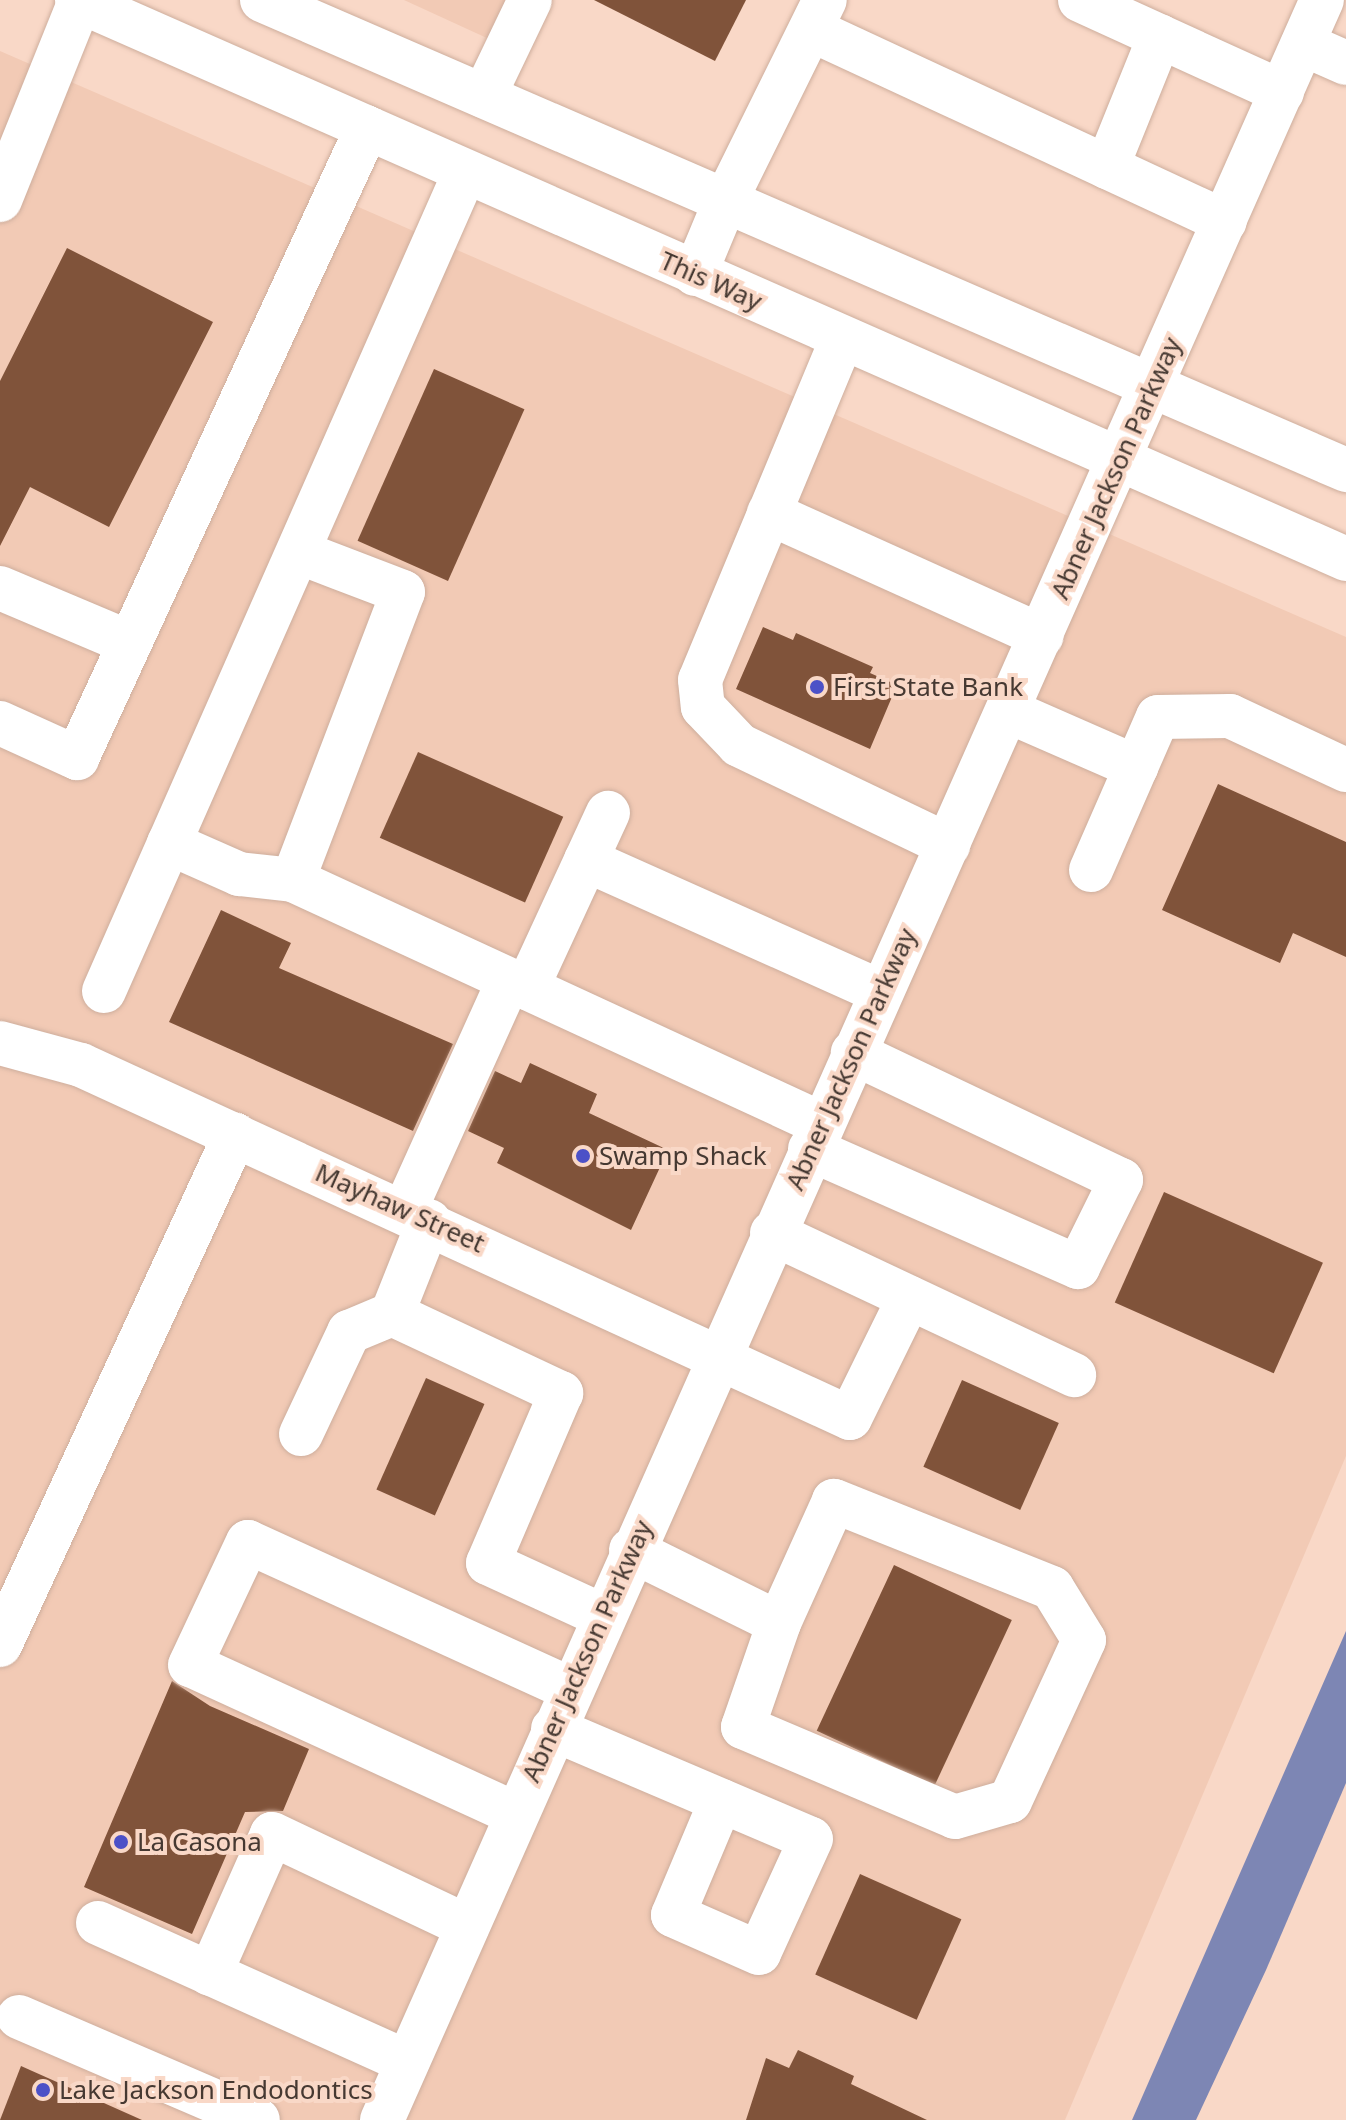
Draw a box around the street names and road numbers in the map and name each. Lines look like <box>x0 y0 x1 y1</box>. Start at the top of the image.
street label: This Way <box>655 245 767 317</box>
street label: Abner Jackson Parkway <box>1044 332 1188 604</box>
street label: Abner Jackson Parkway <box>779 923 923 1195</box>
street label: Mayhaw Street <box>311 1157 489 1259</box>
street label: Abner Jackson Parkway <box>515 1515 659 1787</box>

